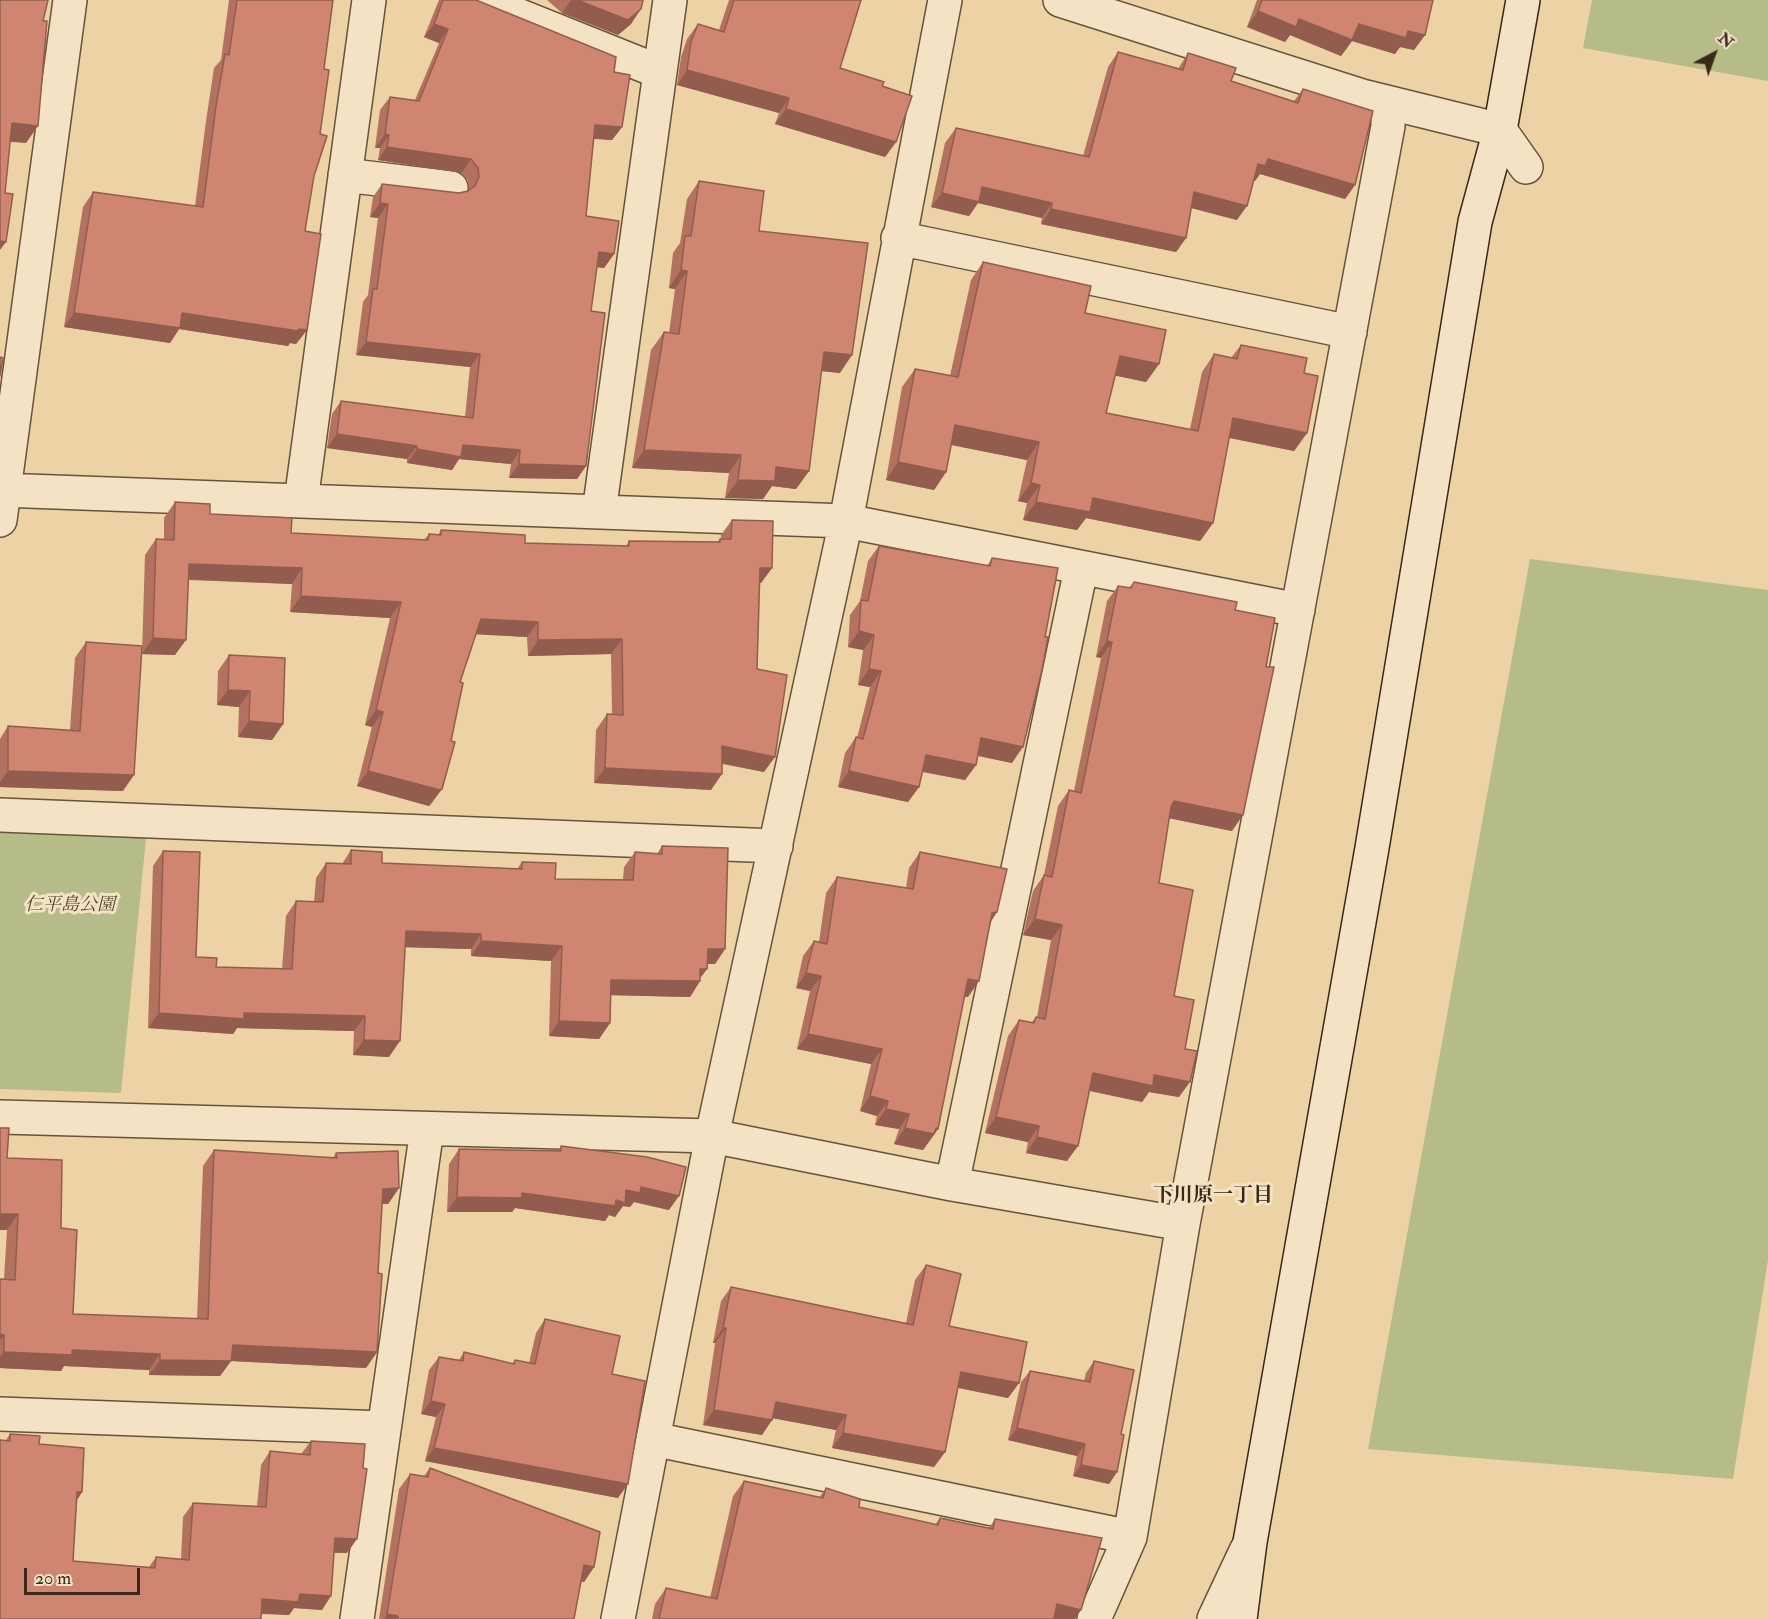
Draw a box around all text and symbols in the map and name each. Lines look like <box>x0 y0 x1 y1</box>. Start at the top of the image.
north arrow <box>1684 24 1744 84</box>
text: N <box>1714 28 1738 53</box>
park label: 仁平島公園 <box>25 895 115 917</box>
district label: 下川原一丁目 <box>1153 1185 1273 1209</box>
scale bar <box>27 1556 142 1594</box>
text: 20 m <box>35 1567 71 1590</box>

